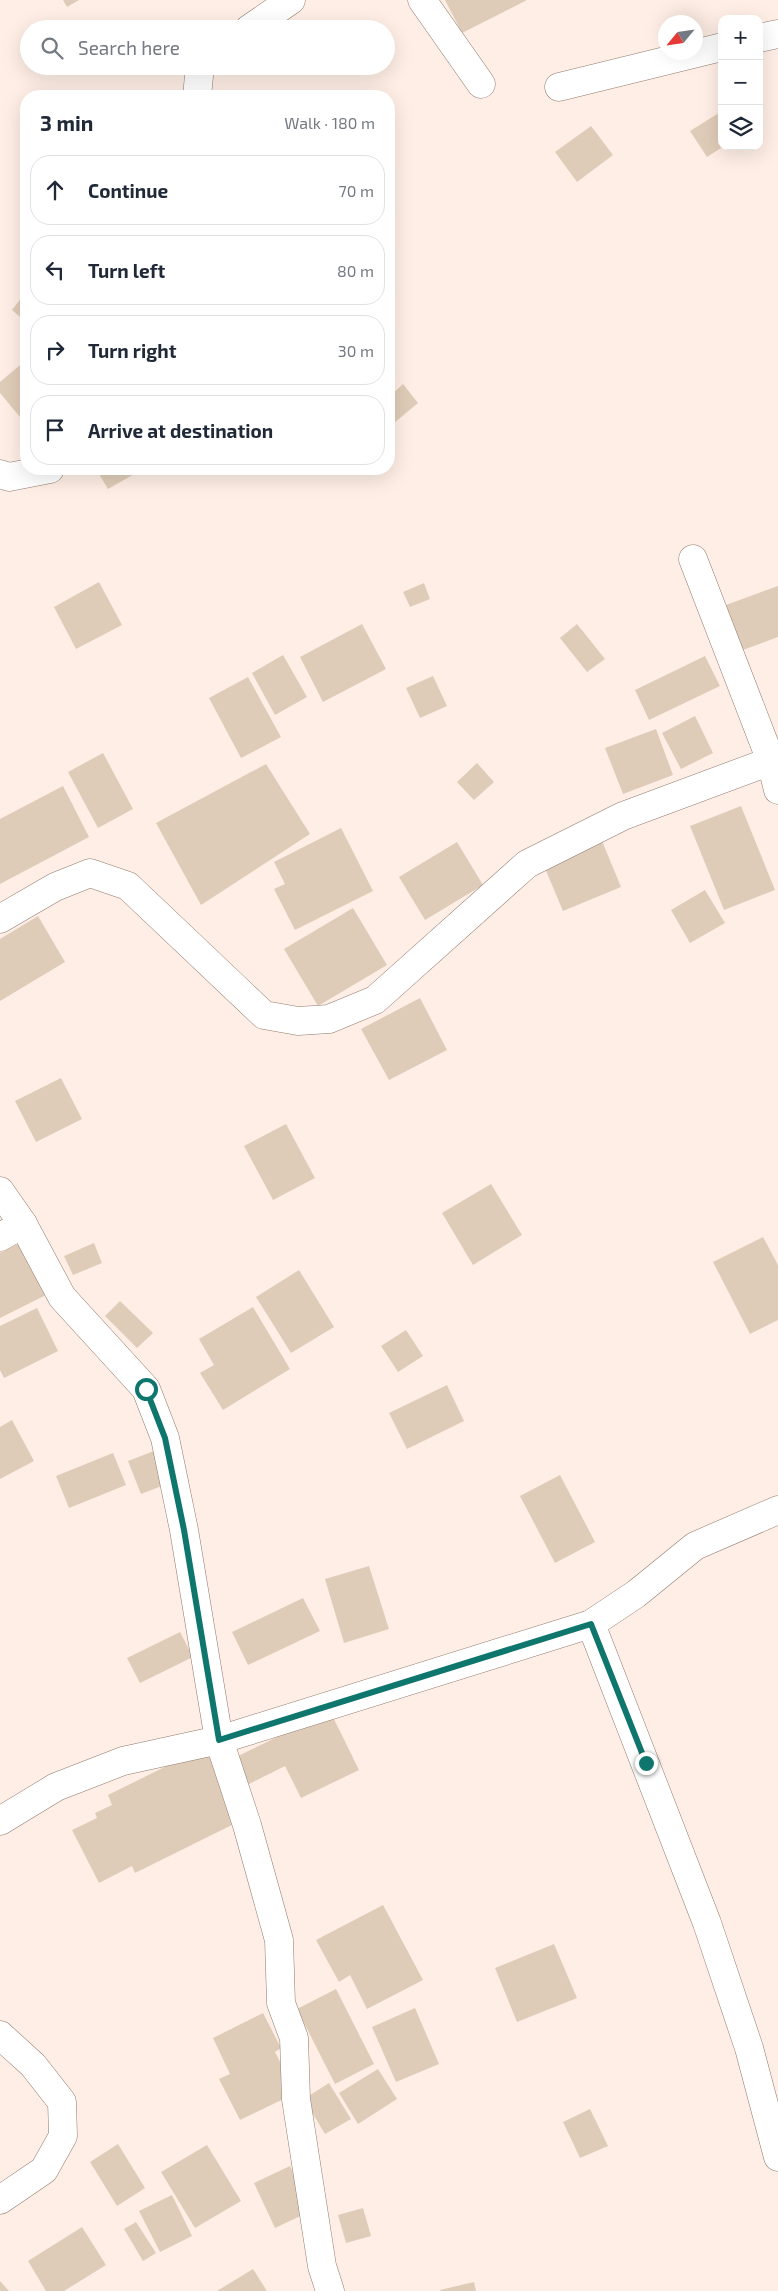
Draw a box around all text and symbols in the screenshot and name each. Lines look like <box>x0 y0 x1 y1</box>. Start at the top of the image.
north arrow <box>658 15 703 60</box>
map controls <box>718 15 763 150</box>
button: + <box>718 15 763 60</box>
search box <box>20 20 395 75</box>
icon: search <box>38 34 66 62</box>
text: Search here <box>78 36 180 59</box>
button: − <box>718 60 763 105</box>
button: layers <box>718 105 763 150</box>
text: 3 min <box>40 110 93 135</box>
text: Walk · 180 m <box>284 113 375 132</box>
icon: ahead <box>41 176 69 204</box>
text: Continue <box>88 179 168 202</box>
text: 70 m <box>339 181 374 200</box>
icon: left <box>41 256 69 284</box>
text: Turn left <box>88 259 165 282</box>
text: 80 m <box>337 261 374 280</box>
icon: right <box>41 336 69 364</box>
text: Turn right <box>88 339 176 362</box>
text: 30 m <box>338 341 374 360</box>
icon: arrive <box>41 416 69 444</box>
text: Arrive at destination <box>88 419 273 442</box>
route start <box>135 1378 158 1401</box>
route end <box>635 1752 658 1775</box>

